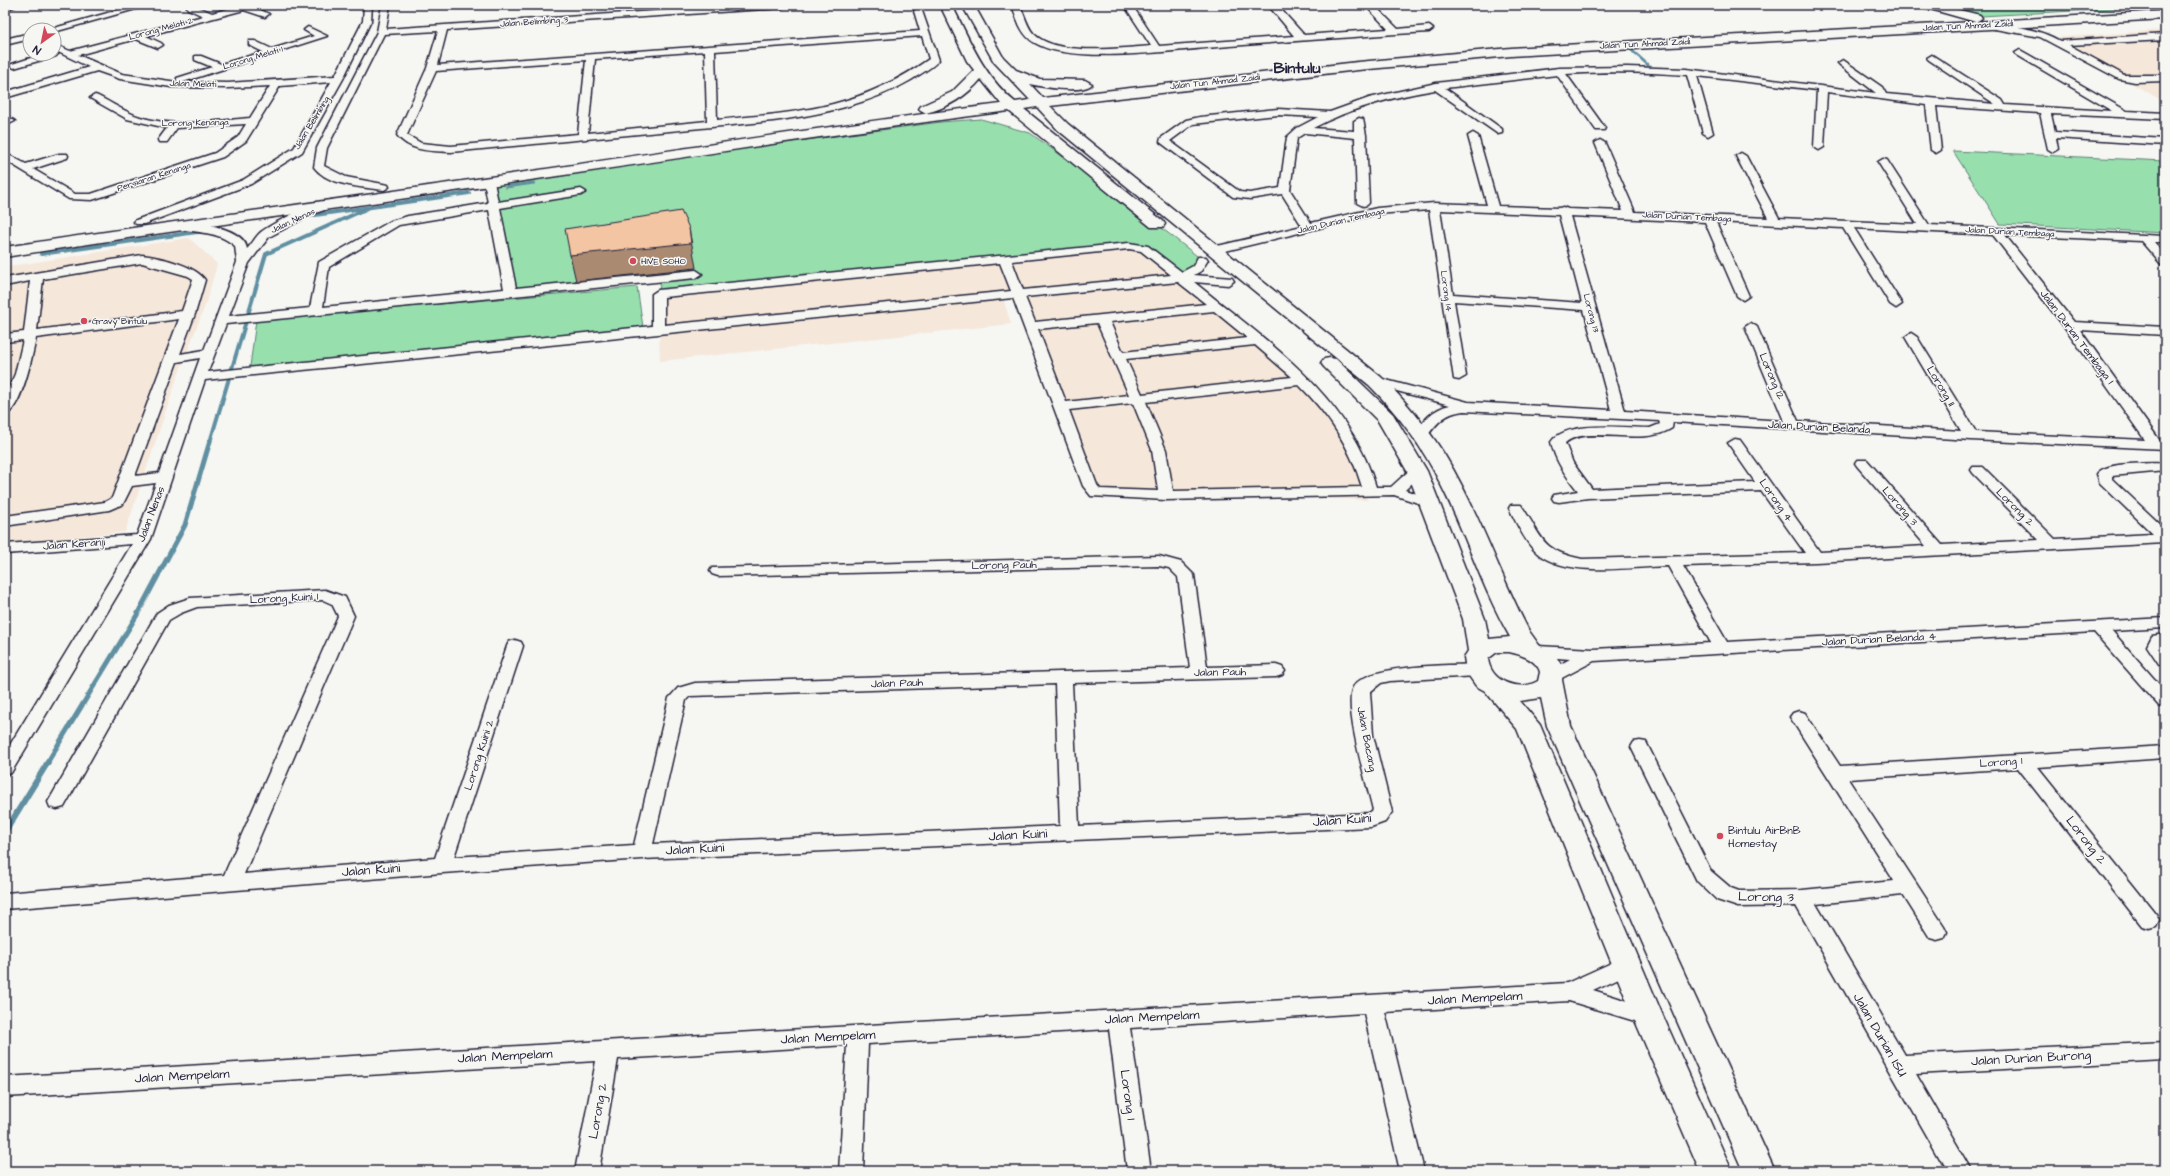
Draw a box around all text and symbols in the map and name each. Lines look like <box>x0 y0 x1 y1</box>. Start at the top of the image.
street label: Jalan Belimbing 3 <box>500 13 569 31</box>
street label: Lorong Melati 2 <box>127 14 195 44</box>
street label: Jalan Tun Ahmad Zaidi <box>1922 17 2014 35</box>
north arrow <box>22 22 62 62</box>
street label: Jalan Tun Ahmad Zaidi <box>1599 35 1691 53</box>
text: N <box>30 42 44 58</box>
street label: Lorong Melati 1 <box>221 43 285 73</box>
district label: Bintulu <box>1273 57 1321 79</box>
street label: Jalan Tun Ahmad Zaidi <box>1169 71 1261 93</box>
street label: Jalan Melati <box>170 77 217 91</box>
street label: Jalan Belimbing <box>291 94 333 152</box>
street label: Lorong Kenanga <box>161 116 229 130</box>
street label: Persiaran Kenanga <box>115 159 193 195</box>
street label: Jalan Nenas <box>269 205 318 237</box>
street label: Jalan Durian Tembaga <box>1296 205 1386 237</box>
street label: Jalan Durian Tembaga <box>1642 208 1732 226</box>
street label: Jalan Durian Tembaga <box>1965 223 2055 241</box>
place label: HIVE SOHO <box>641 255 686 268</box>
marker: HIVE SOHO <box>628 256 638 266</box>
street label: Lorong 14 <box>1437 270 1455 312</box>
street label: Jalan Durian Tembaga 1 <box>2036 287 2118 388</box>
street label: Lorong 13 <box>1580 292 1603 334</box>
place label: Gravy Bintulu <box>92 315 148 328</box>
marker: Gravy Bintulu <box>79 316 89 326</box>
street label: Lorong 12 <box>1755 350 1789 403</box>
street label: Lorong 11 <box>1922 363 1959 410</box>
street label: Jalan Durian Belanda <box>1767 417 1871 437</box>
street label: Lorong 4 <box>1755 476 1797 525</box>
street label: Lorong 3 <box>1878 483 1921 530</box>
street label: Jalan Nenas <box>134 484 169 544</box>
street label: Lorong 2 <box>1992 485 2038 530</box>
street label: Jalan Keranji <box>43 534 106 554</box>
street label: Lorong Pauh <box>971 557 1037 574</box>
street label: Lorong Kuini 1 <box>249 589 319 608</box>
street label: Jalan Durian Belanda 4 <box>1822 628 1937 649</box>
street label: Jalan Pauh <box>1194 664 1247 680</box>
street label: Jalan Pauh <box>871 675 924 691</box>
street label: Jalan Bacang <box>1352 705 1381 773</box>
street label: Lorong Kuini 2 <box>461 717 499 793</box>
street label: Lorong 1 <box>1979 753 2024 772</box>
street label: Jalan Kuini <box>1312 809 1372 831</box>
street label: Lorong 2 <box>2061 812 2111 869</box>
place label: Bintulu AirBnB Homestay <box>1728 823 1801 852</box>
street label: Jalan Kuini <box>988 824 1048 846</box>
marker: Bintulu AirBnB Homestay <box>1715 831 1725 841</box>
street label: Jalan Kuini <box>665 838 725 860</box>
street label: Jalan Kuini <box>341 859 401 881</box>
street label: Lorong 3 <box>1738 888 1794 907</box>
street label: Jalan Mempelam <box>1427 986 1524 1009</box>
street label: Jalan Durian ISU <box>1849 990 1911 1080</box>
street label: Jalan Mempelam <box>1104 1005 1201 1028</box>
street label: Jalan Mempelam <box>780 1025 877 1048</box>
street label: Jalan Mempelam <box>457 1044 554 1067</box>
street label: Jalan Durian Burong <box>1971 1046 2092 1071</box>
street label: Jalan Mempelam <box>134 1064 231 1087</box>
street label: Lorong 1 <box>1115 1069 1140 1122</box>
street label: Lorong 2 <box>584 1081 613 1141</box>

